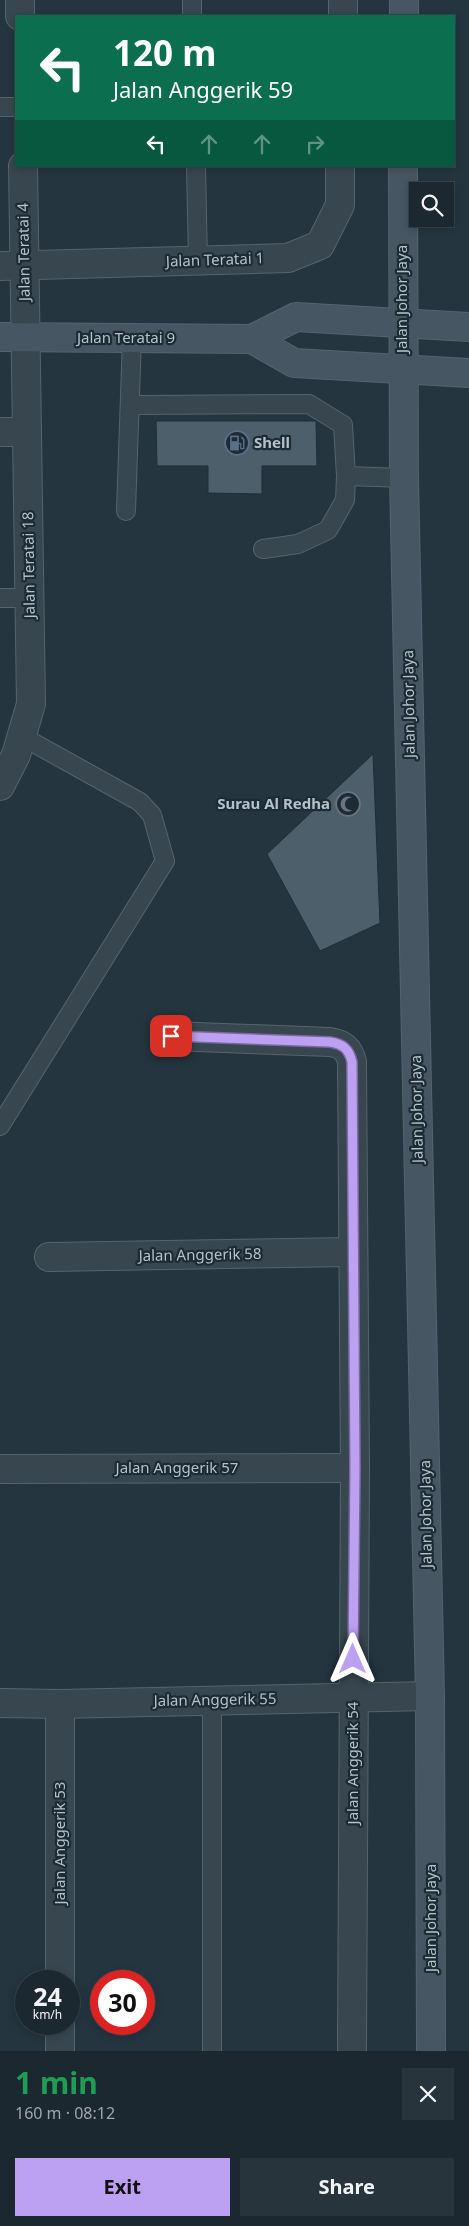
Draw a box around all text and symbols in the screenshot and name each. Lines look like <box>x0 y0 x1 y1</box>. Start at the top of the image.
text: 120 m <box>113 29 216 76</box>
icon: left <box>30 35 95 100</box>
text: Jalan Anggerik 59 <box>113 74 293 104</box>
icon: left <box>142 130 170 158</box>
icon: ahead <box>195 130 223 158</box>
icon: ahead <box>248 130 276 158</box>
icon: right <box>301 130 329 158</box>
map controls <box>409 182 454 227</box>
button: search <box>409 182 454 227</box>
street label: Jalan Teratai 4 <box>12 202 34 303</box>
street label: Jalan Johor Jaya <box>391 245 411 355</box>
street label: Jalan Teratai 1 <box>164 247 264 271</box>
street label: Jalan Teratai 9 <box>75 327 175 347</box>
fuel station icon: Shell <box>224 430 250 456</box>
place label: Shell <box>254 432 290 452</box>
street label: Jalan Teratai 18 <box>17 511 39 621</box>
street label: Jalan Johor Jaya <box>397 650 419 760</box>
mosque icon: Surau Al Redha <box>335 791 361 817</box>
place label: Surau Al Redha <box>217 793 330 813</box>
pin <box>150 1015 192 1057</box>
icon: arrive <box>157 1022 185 1050</box>
street label: Jalan Johor Jaya <box>405 1055 427 1165</box>
street label: Jalan Anggerik 58 <box>136 1243 262 1265</box>
street label: Jalan Anggerik 57 <box>114 1457 238 1477</box>
street label: Jalan Johor Jaya <box>414 1460 436 1570</box>
position arrow <box>326 1632 378 1684</box>
street label: Jalan Anggerik 55 <box>151 1688 277 1710</box>
street label: Jalan Anggerik 54 <box>342 1701 362 1826</box>
street label: Jalan Anggerik 53 <box>49 1782 69 1906</box>
street label: Jalan Johor Jaya <box>420 1864 440 1974</box>
speed limit sign: 30 <box>90 1970 155 2035</box>
text: 24 <box>33 1979 62 2013</box>
text: km/h <box>33 2006 62 2023</box>
text: 1 min <box>15 2062 98 2103</box>
button: close <box>402 2068 454 2120</box>
text: 160 m · 08:12 <box>15 2102 115 2124</box>
button: Exit <box>15 2158 230 2216</box>
button: Share <box>240 2158 454 2216</box>

